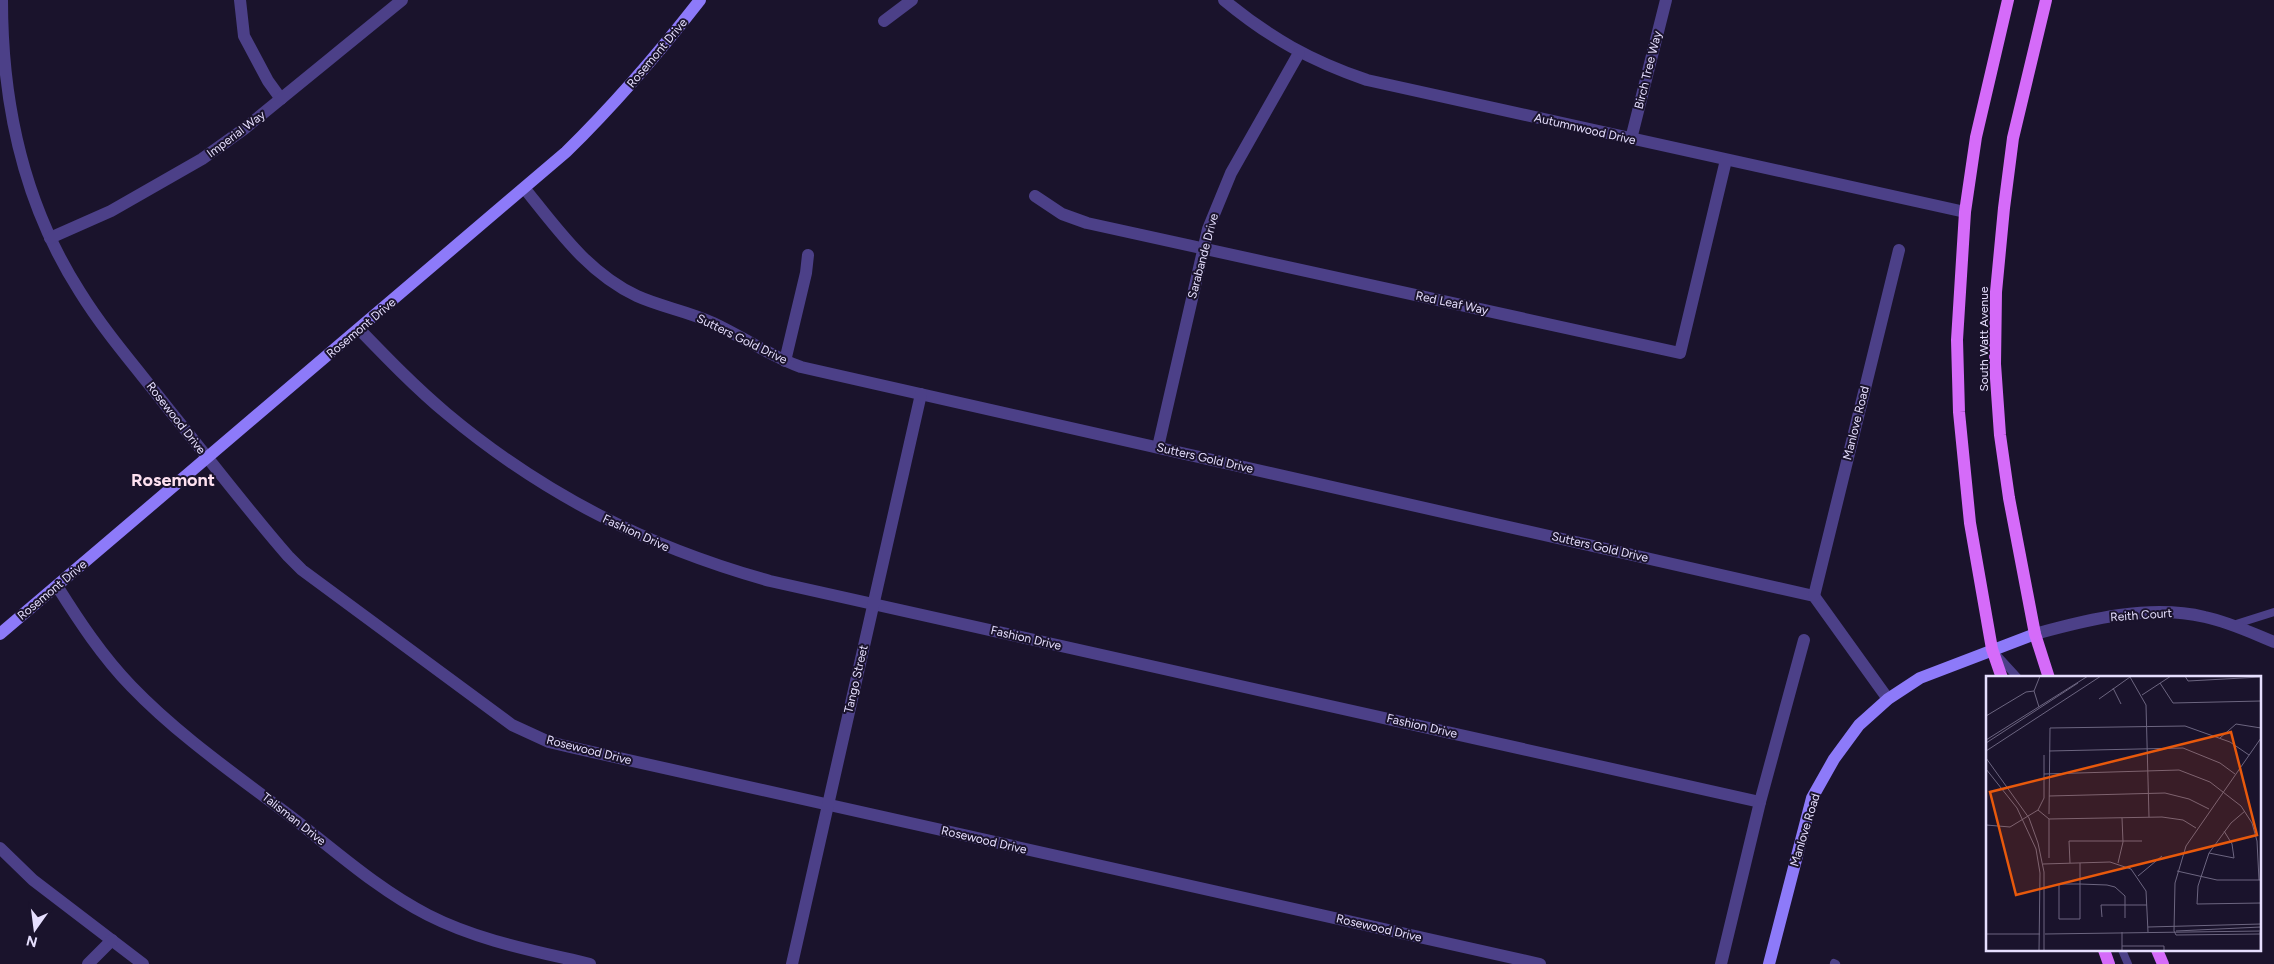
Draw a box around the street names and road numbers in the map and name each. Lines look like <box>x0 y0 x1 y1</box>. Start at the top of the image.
street label: Rosemont Drive <box>624 15 690 90</box>
street label: Birch Tree Way <box>1632 29 1665 110</box>
street label: Imperial Way <box>204 107 268 160</box>
street label: Autumnwood Drive <box>1533 111 1638 148</box>
street label: Sarabande Drive <box>1185 211 1221 300</box>
street label: South Watt Avenue <box>1977 286 1991 392</box>
street label: Red Leaf Way <box>1414 288 1490 318</box>
street label: Rosemont Drive <box>324 295 399 361</box>
street label: Sutters Gold Drive <box>695 311 790 367</box>
street label: Rosewood Drive <box>144 379 209 457</box>
street label: Manlove Road <box>1840 385 1872 461</box>
street label: Sutters Gold Drive <box>1155 440 1255 476</box>
street label: Fashion Drive <box>600 511 672 555</box>
street label: Sutters Gold Drive <box>1550 529 1650 565</box>
street label: Rosemont Drive <box>15 557 90 623</box>
street label: Reith Court <box>2110 606 2173 624</box>
street label: Fashion Drive <box>989 623 1063 653</box>
street label: Tango Street <box>841 643 871 714</box>
street label: Fashion Drive <box>1385 711 1459 741</box>
street label: Rosewood Drive <box>545 733 634 767</box>
street label: Talisman Drive <box>259 790 329 848</box>
street label: Manlove Road <box>1787 792 1823 868</box>
street label: Rosewood Drive <box>940 823 1029 857</box>
street label: Rosewood Drive <box>1335 911 1424 945</box>

